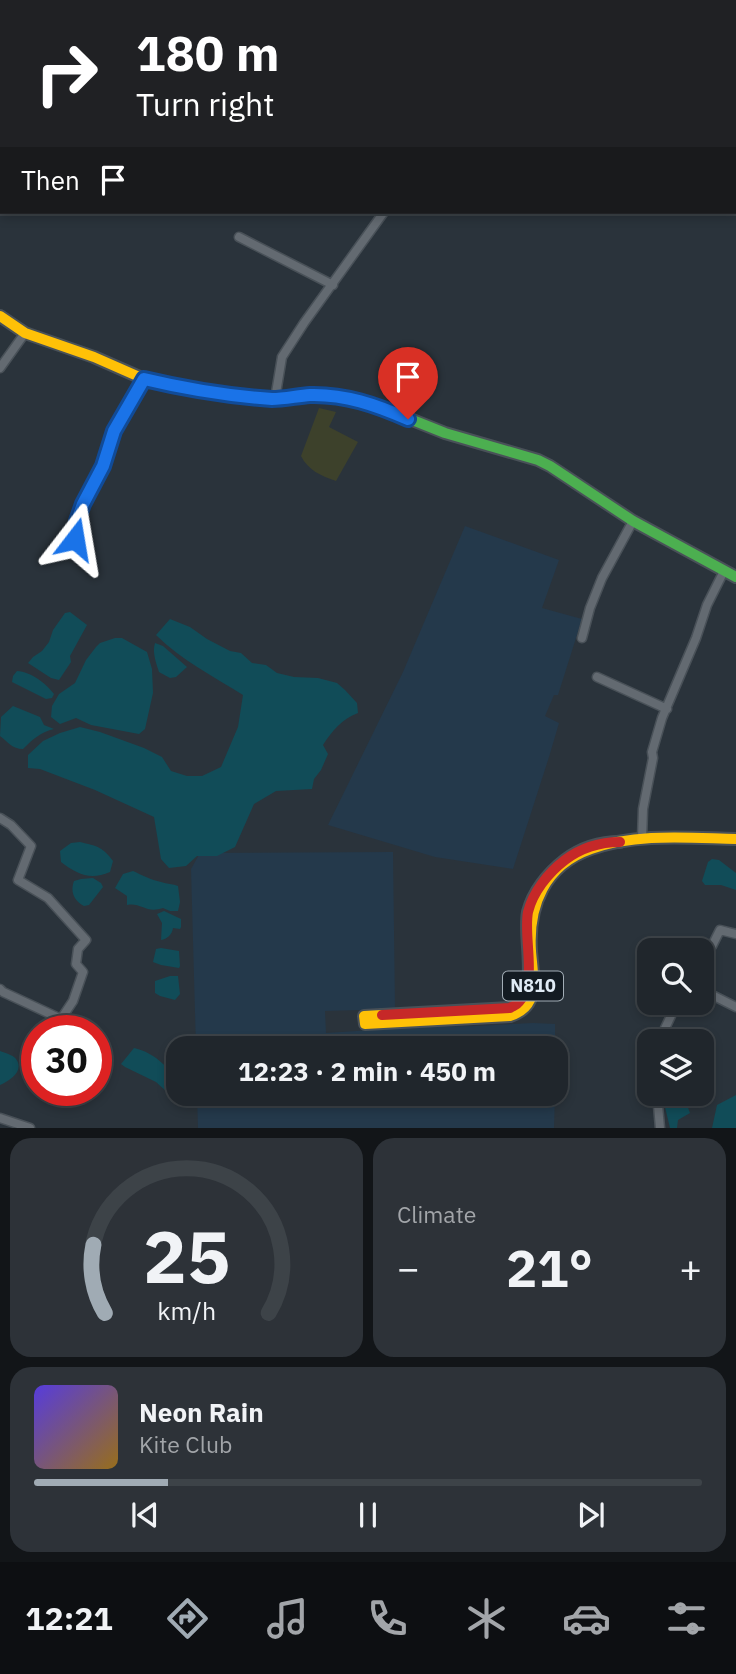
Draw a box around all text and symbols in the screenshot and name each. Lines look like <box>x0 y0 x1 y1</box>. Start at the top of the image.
text: 180 m <box>136 21 280 84</box>
icon: right <box>21 28 112 119</box>
text: Turn right <box>136 83 274 125</box>
icon: arrive <box>94 161 132 199</box>
text: Then <box>21 163 80 197</box>
pin <box>378 347 438 419</box>
icon: arrive <box>389 358 427 396</box>
position arrow <box>38 502 112 576</box>
map controls <box>637 938 714 1106</box>
button: search <box>637 938 714 1015</box>
road number: N810 <box>503 972 563 1001</box>
speed limit sign: 30 <box>21 1015 112 1106</box>
button: layers <box>637 1029 714 1106</box>
text: 12:23 · 2 min · 450 m <box>238 1054 496 1088</box>
text: Climate <box>397 1199 476 1229</box>
text: 25 <box>143 1209 230 1304</box>
text: 21° <box>506 1234 593 1301</box>
text: − <box>397 1243 420 1292</box>
text: + <box>679 1243 702 1292</box>
text: km/h <box>157 1294 216 1327</box>
text: Neon Rain <box>139 1395 264 1429</box>
text: Kite Club <box>139 1429 232 1459</box>
icon: previous <box>126 1496 164 1534</box>
icon: pause <box>349 1496 387 1534</box>
icon: next <box>572 1496 610 1534</box>
icon: directions <box>163 1594 212 1643</box>
icon: music <box>263 1594 312 1643</box>
icon: phone <box>363 1594 412 1643</box>
icon: climate <box>462 1594 511 1643</box>
icon: car <box>562 1594 611 1643</box>
icon: filters <box>662 1594 711 1643</box>
text: 12:21 <box>25 1597 113 1639</box>

